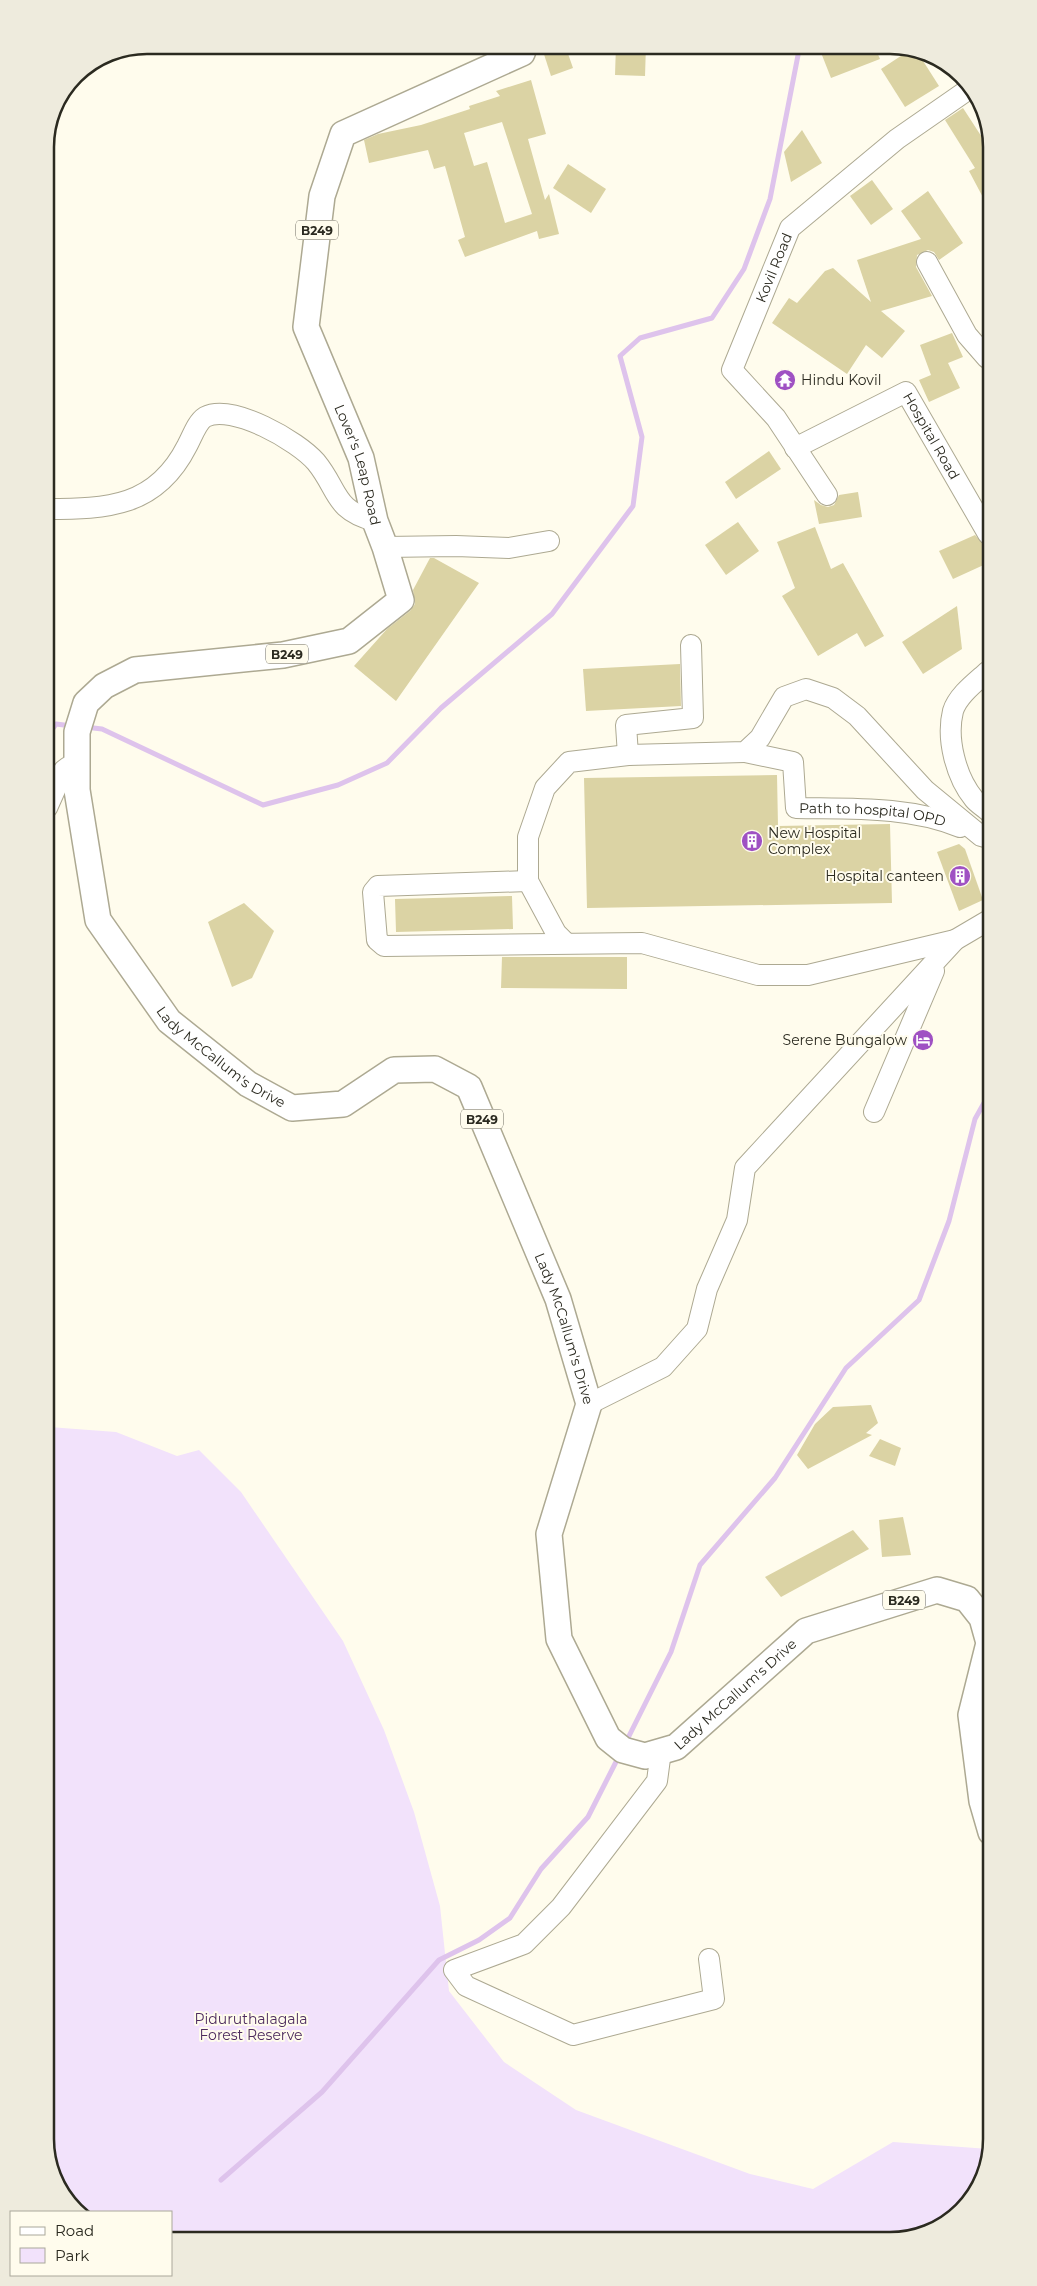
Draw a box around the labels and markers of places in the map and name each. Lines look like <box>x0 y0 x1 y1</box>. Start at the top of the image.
temple icon: Hindu Kovil <box>773 368 797 392</box>
place label: Hindu Kovil <box>801 371 882 389</box>
place label: New Hospital Complex <box>768 824 861 858</box>
building icon: New Hospital Complex <box>740 829 764 853</box>
building icon: Hospital canteen <box>948 864 972 888</box>
place label: Hospital canteen <box>825 867 944 885</box>
hotel icon: Serene Bungalow <box>911 1028 935 1052</box>
place label: Serene Bungalow <box>783 1031 908 1049</box>

